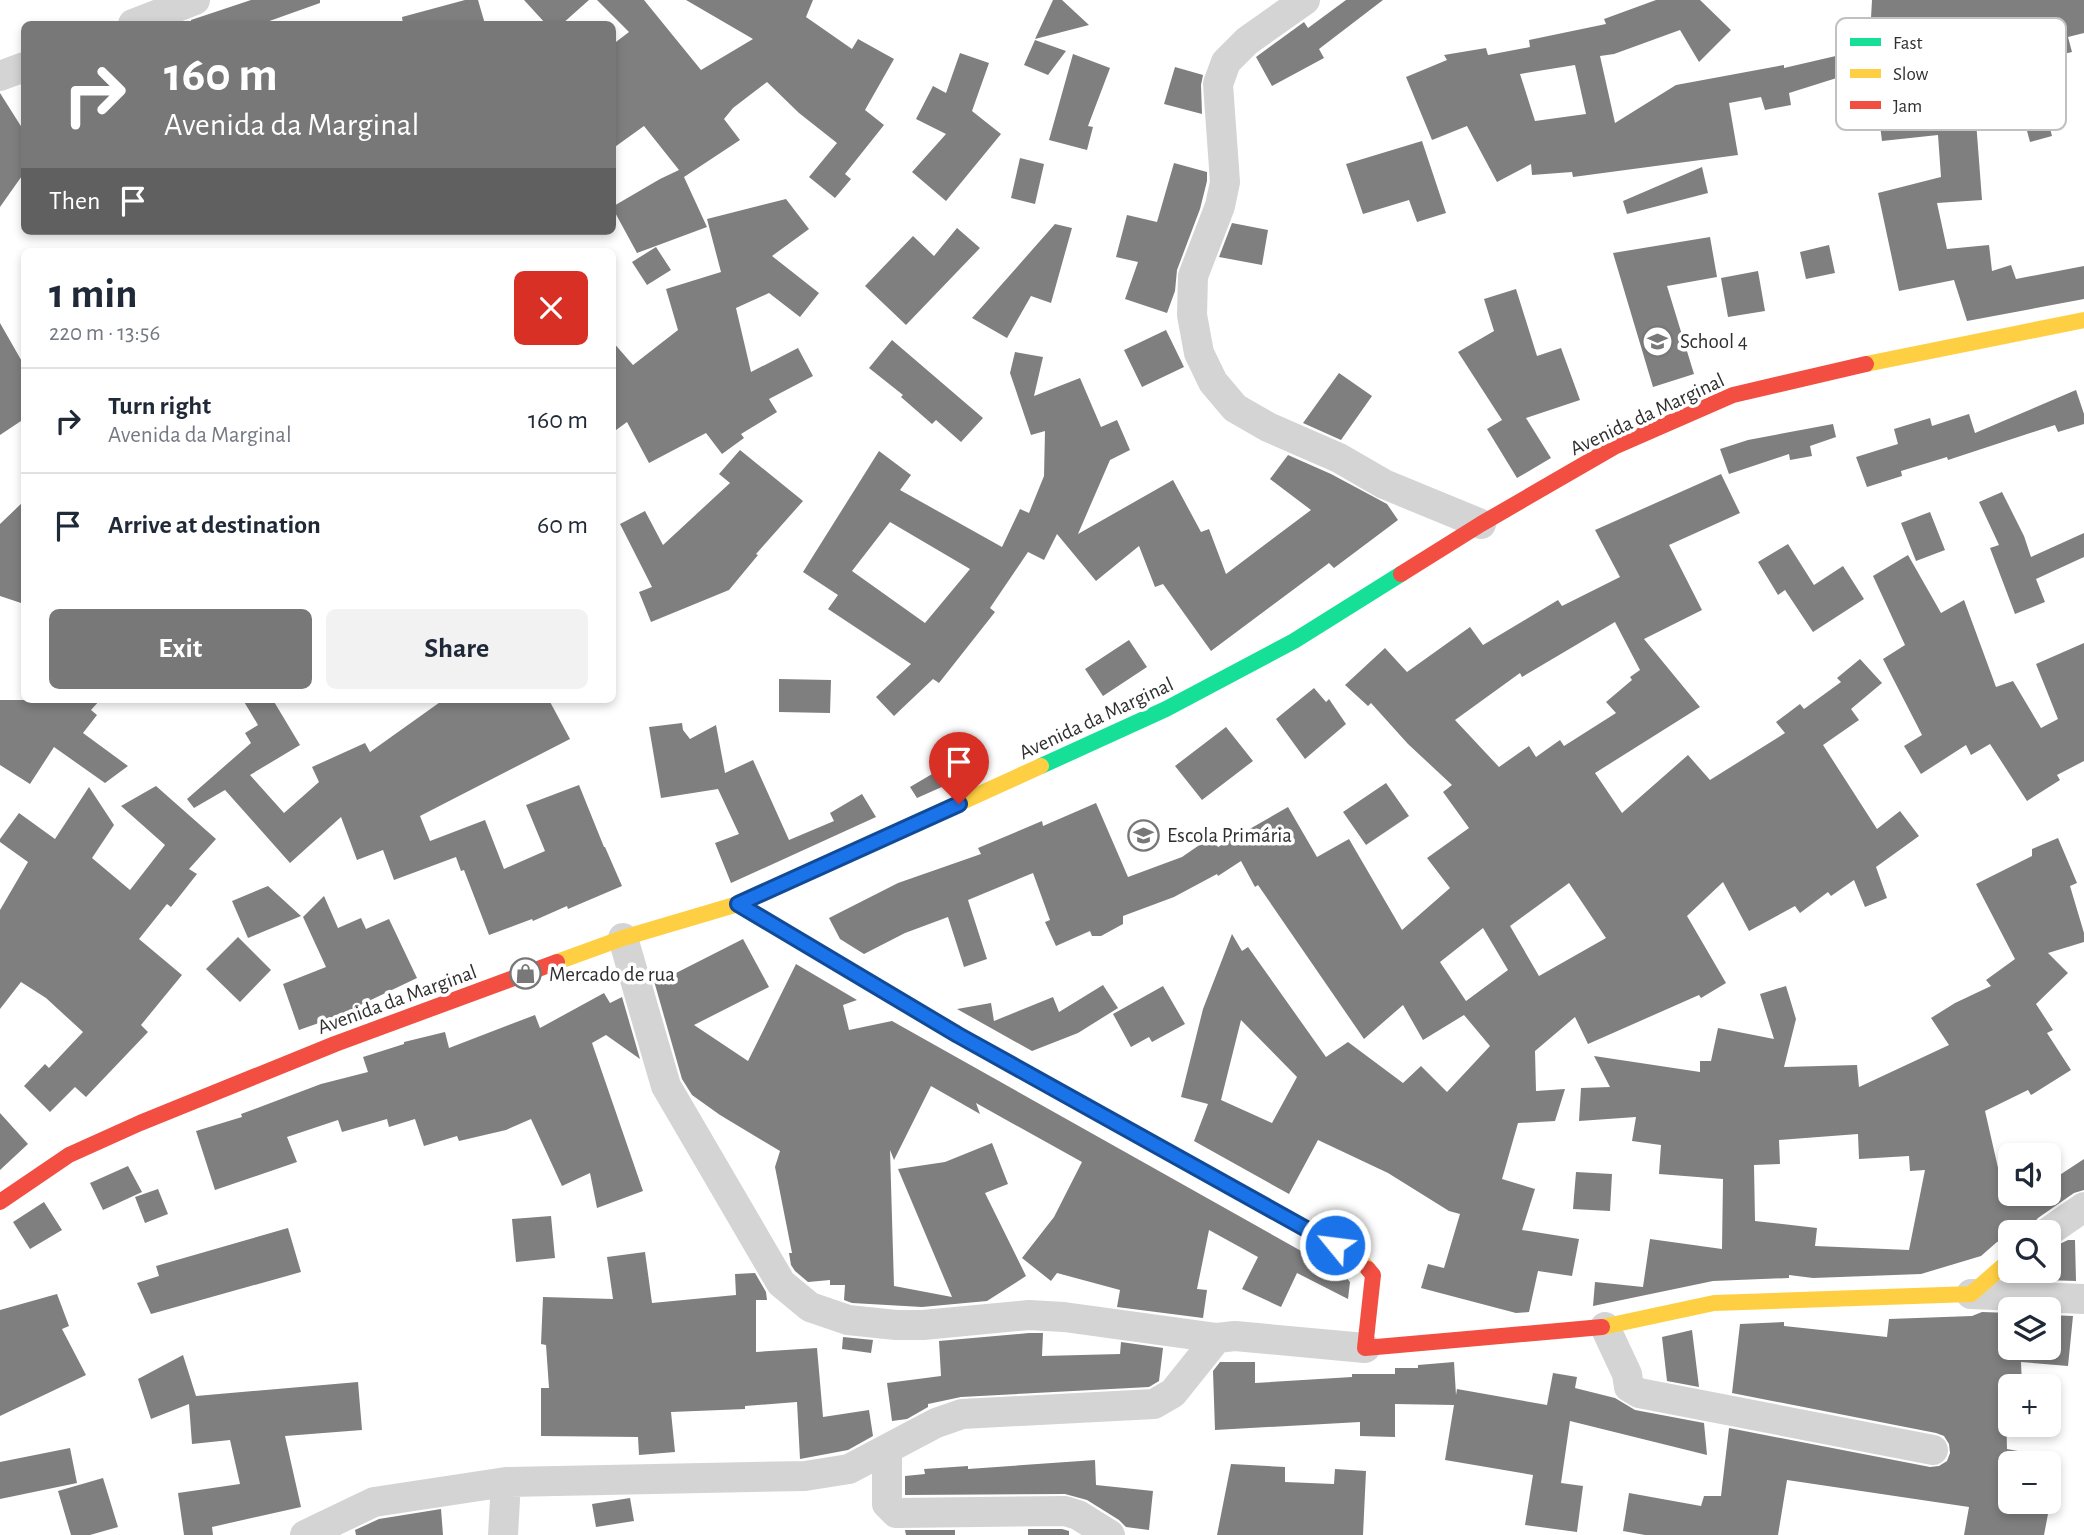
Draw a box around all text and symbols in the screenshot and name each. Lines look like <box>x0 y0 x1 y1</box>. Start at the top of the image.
legend <box>1836 18 2066 130</box>
text: Fast <box>1893 34 1923 53</box>
icon: right <box>49 49 140 140</box>
text: 160 m <box>164 51 278 100</box>
text: Slow <box>1893 65 1929 84</box>
text: Jam <box>1893 97 1922 116</box>
text: Avenida da Marginal <box>164 109 420 141</box>
icon: arrive <box>114 182 152 220</box>
text: Then <box>49 188 100 214</box>
button: close <box>514 271 588 345</box>
text: 1 min <box>49 273 138 315</box>
text: 220 m · 13:56 <box>49 322 160 345</box>
school or university icon: School 4 <box>1640 324 1674 358</box>
place label: School 4 <box>1680 331 1748 352</box>
street label: Avenida da Marginal <box>1567 370 1728 459</box>
text: Turn right <box>108 393 211 419</box>
icon: right <box>49 402 87 440</box>
text: 160 m <box>528 407 588 433</box>
text: Avenida da Marginal <box>108 424 292 447</box>
icon: arrive <box>49 507 87 545</box>
text: Arrive at destination <box>108 512 321 538</box>
text: 60 m <box>537 512 588 538</box>
button: Exit <box>49 609 312 689</box>
button: Share <box>326 609 588 689</box>
street label: Avenida da Marginal <box>1016 674 1177 763</box>
pin <box>929 732 989 804</box>
icon: arrive <box>940 743 978 781</box>
school or university icon: Escola Primária <box>1127 818 1161 852</box>
place label: Escola Primária <box>1167 825 1292 846</box>
shop icon: Mercado de rua <box>509 957 543 991</box>
street label: Avenida da Marginal <box>315 961 480 1038</box>
place label: Mercado de rua <box>549 964 675 985</box>
map controls <box>1998 1143 2061 1514</box>
button: sound <box>1998 1143 2061 1206</box>
position arrow <box>1298 1208 1372 1282</box>
button: search <box>1998 1220 2061 1283</box>
button: layers <box>1998 1297 2061 1360</box>
button: + <box>1998 1374 2061 1437</box>
button: − <box>1998 1451 2061 1514</box>

